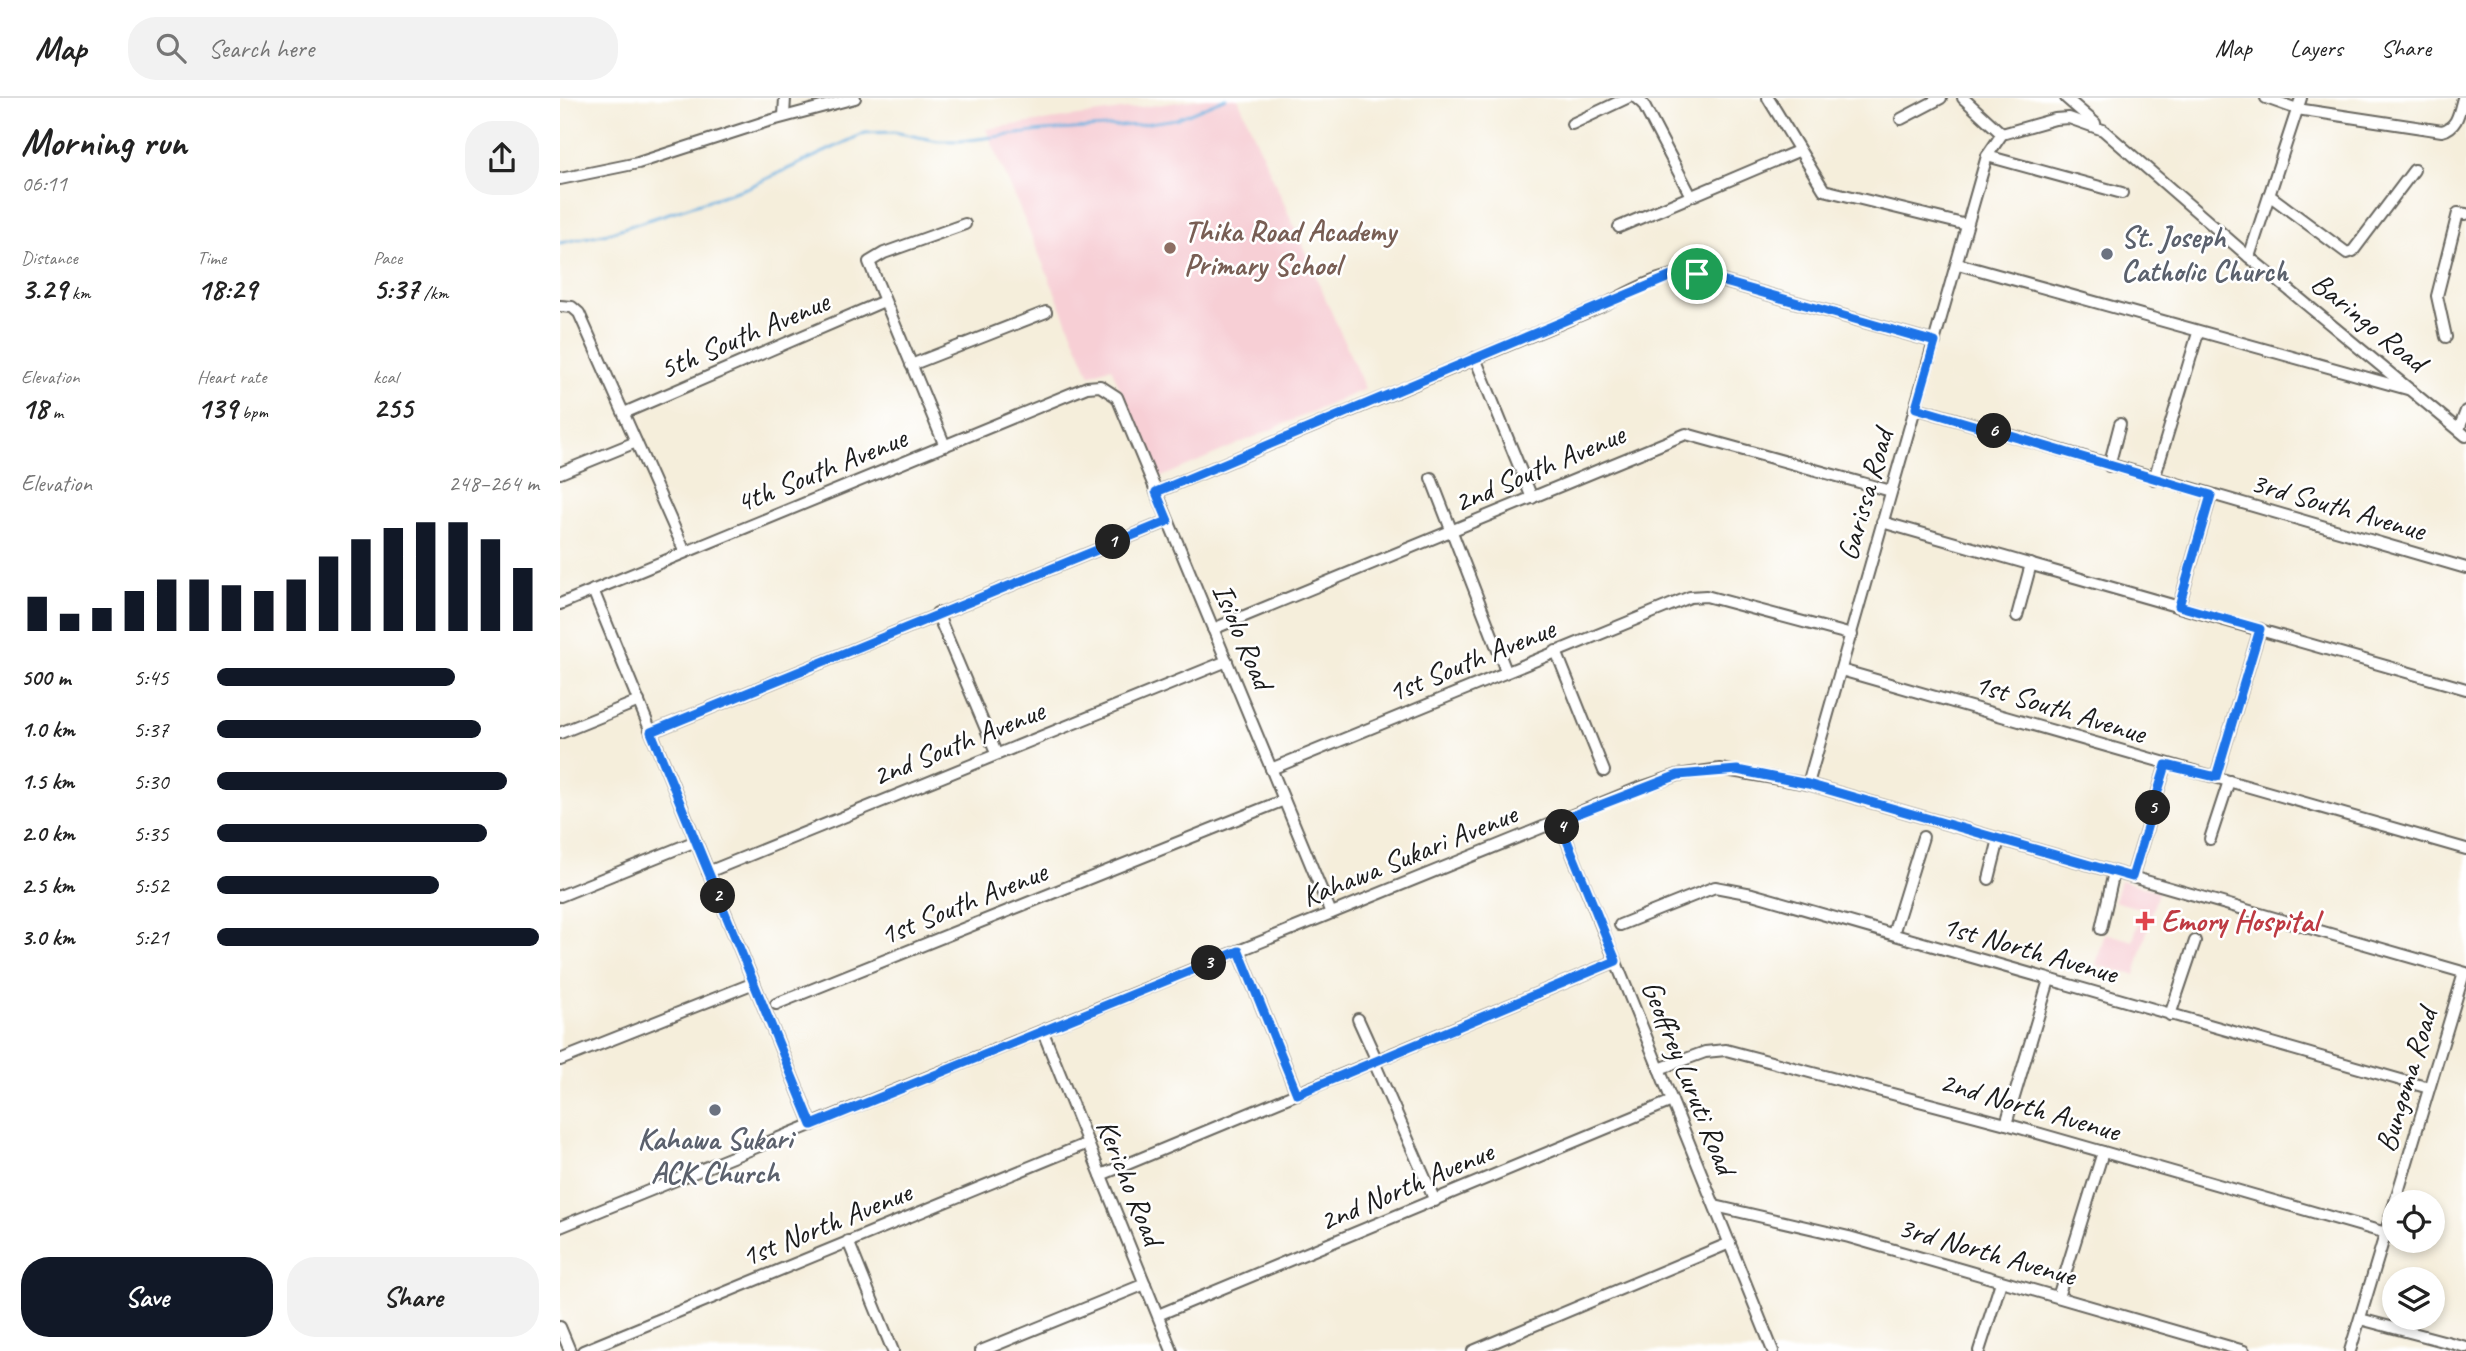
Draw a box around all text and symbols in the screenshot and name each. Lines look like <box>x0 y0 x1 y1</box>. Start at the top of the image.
search box <box>128 17 618 80</box>
text: Map <box>35 27 86 69</box>
icon: search <box>152 29 190 67</box>
text: Search here <box>208 32 314 65</box>
text: Map <box>2215 33 2252 63</box>
text: Layers <box>2290 33 2343 63</box>
text: Share <box>2381 33 2431 63</box>
text: Morning run <box>21 119 187 166</box>
button: share <box>465 121 539 195</box>
text: 06:11 <box>21 169 67 198</box>
place label: Thika Road Academy Primary School <box>1184 212 1398 284</box>
place label: St. Joseph Catholic Church <box>2121 218 2289 290</box>
marker: Thika Road Academy Primary School <box>1162 240 1178 256</box>
pin <box>1667 244 1727 304</box>
text: Distance <box>21 246 78 270</box>
text: Time <box>197 246 226 270</box>
text: Pace <box>373 246 402 270</box>
marker: St. Joseph Catholic Church <box>2099 246 2115 262</box>
icon: arrive <box>1678 255 1716 293</box>
street label: Baringo Road <box>2304 264 2438 383</box>
text: 3.29 <box>21 270 67 308</box>
text: 18:29 <box>197 270 257 308</box>
text: 5:37 <box>373 270 419 308</box>
text: km <box>67 281 90 305</box>
text: /km <box>419 281 448 305</box>
street label: 5th South Avenue <box>654 281 837 388</box>
text: Elevation <box>21 365 79 389</box>
text: Heart rate <box>197 365 266 389</box>
text: kcal <box>373 365 398 389</box>
text: 18 <box>21 389 48 427</box>
text: 139 <box>197 389 237 427</box>
text: 255 <box>373 389 413 427</box>
text: m <box>48 400 63 424</box>
text: bpm <box>237 400 268 424</box>
street label: 2nd South Avenue <box>1448 414 1632 521</box>
pin: 6 <box>1976 414 2012 448</box>
street label: 4th South Avenue <box>730 418 914 521</box>
text: 6 <box>1989 418 1998 442</box>
street label: Garissa Road <box>1828 421 1903 565</box>
street label: 3rd South Avenue <box>2246 463 2432 550</box>
text: Elevation <box>21 469 92 498</box>
text: 248–264 m <box>448 469 539 498</box>
pin: 1 <box>1096 524 1130 560</box>
text: 1 <box>1108 529 1117 553</box>
street label: Isiolo Road <box>1204 577 1284 699</box>
street label: 1st South Avenue <box>1382 608 1562 711</box>
text: 500 m <box>21 663 70 692</box>
text: 5:45 <box>133 663 169 692</box>
street label: 1st South Avenue <box>1970 664 2152 753</box>
street label: 2nd South Avenue <box>866 690 1052 795</box>
text: 1.0 km <box>21 715 75 744</box>
text: 5:37 <box>133 715 169 744</box>
text: 1.5 km <box>21 767 74 796</box>
text: 5:30 <box>133 767 169 796</box>
pin: 5 <box>2136 790 2170 826</box>
street label: Kahawa Sukari Avenue <box>1296 794 1524 915</box>
text: 5 <box>2148 795 2157 819</box>
pin: 4 <box>1544 810 1580 844</box>
text: 4 <box>1557 814 1566 838</box>
text: 2.0 km <box>21 819 75 848</box>
text: 5:35 <box>133 819 169 848</box>
street label: 1st South Avenue <box>874 851 1054 954</box>
text: 2.5 km <box>21 871 74 900</box>
text: 5:52 <box>133 871 169 900</box>
pin: 2 <box>700 878 736 914</box>
text: 2 <box>713 883 722 907</box>
place label: Emory Hospital <box>2161 902 2324 940</box>
street label: 1st North Avenue <box>1938 906 2124 993</box>
marker: Emory Hospital <box>2135 911 2155 931</box>
text: 3.0 km <box>21 923 75 952</box>
text: 5:21 <box>133 923 169 952</box>
pin: 3 <box>1192 946 1226 980</box>
text: 3 <box>1204 950 1213 974</box>
street label: Geoffrey Luruti Road <box>1633 975 1747 1183</box>
street label: Bungoma Road <box>2366 1000 2447 1156</box>
street label: 2nd North Avenue <box>1936 1062 2126 1150</box>
marker: Kahawa Sukari ACK Church <box>707 1102 723 1118</box>
street label: Kericho Road <box>1088 1114 1174 1254</box>
place label: Kahawa Sukari ACK Church <box>638 1120 797 1192</box>
street label: 2nd North Avenue <box>1313 1131 1501 1240</box>
street label: 1st North Avenue <box>735 1172 919 1275</box>
map controls <box>2382 1190 2445 1330</box>
button: locate <box>2382 1190 2445 1253</box>
street label: 3rd North Avenue <box>1894 1208 2082 1295</box>
button: Save <box>21 1257 273 1337</box>
button: Share <box>287 1257 539 1337</box>
button: layers <box>2382 1267 2445 1330</box>

